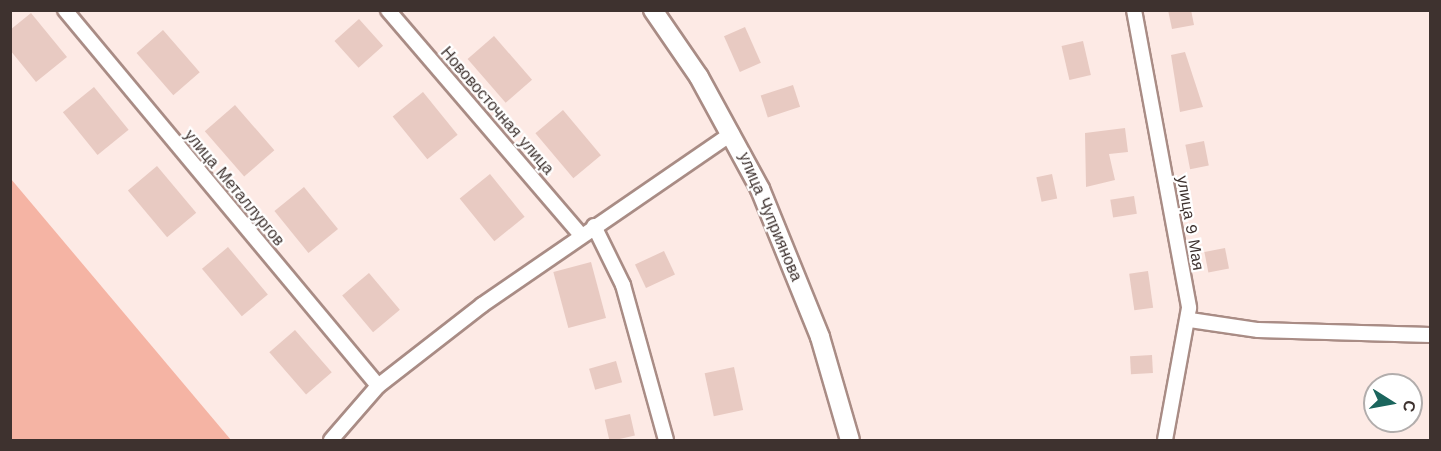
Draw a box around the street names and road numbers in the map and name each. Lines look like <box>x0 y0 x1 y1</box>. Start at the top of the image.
street label: Нововосточная улица <box>436 43 558 179</box>
street label: улица Металлургов <box>180 126 288 250</box>
street label: улица Чуприянова <box>734 150 806 284</box>
street label: улица 9 Мая <box>1172 174 1208 272</box>

